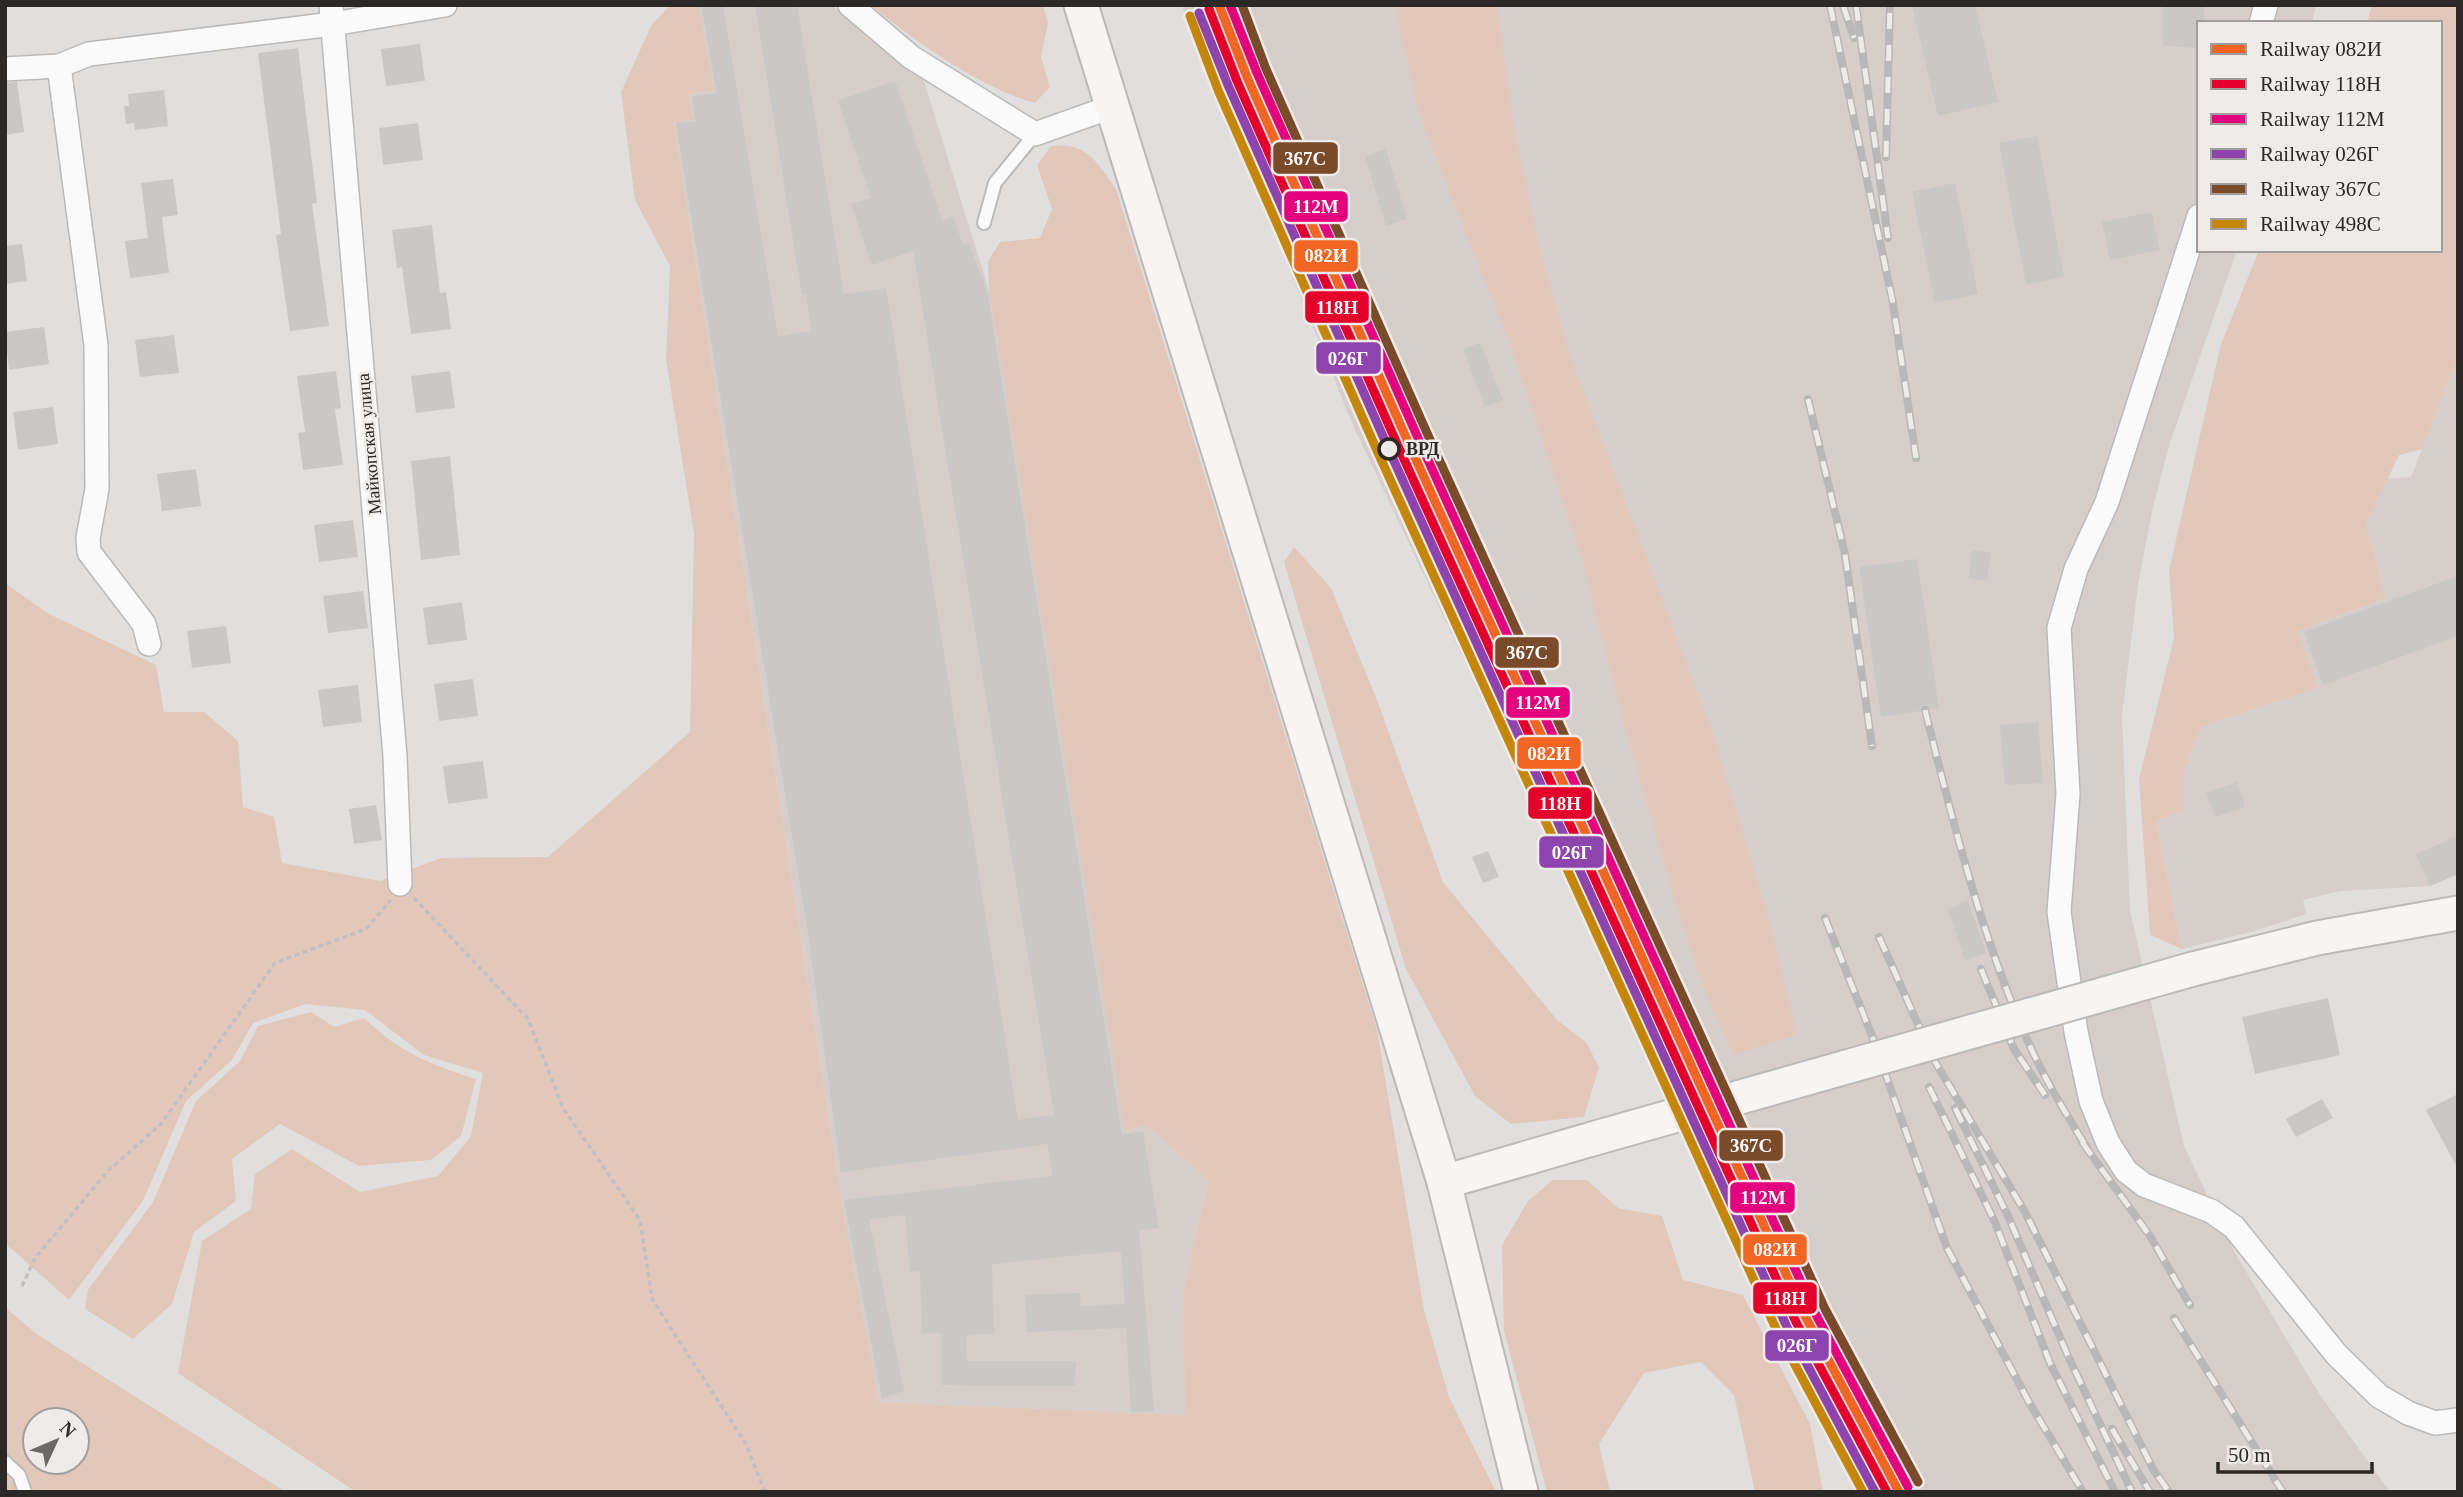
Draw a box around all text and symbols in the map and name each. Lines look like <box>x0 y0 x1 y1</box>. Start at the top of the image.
legend <box>2197 21 2442 252</box>
text: Railway 082И <box>2260 37 2382 61</box>
text: Railway 118Н <box>2260 72 2381 96</box>
text: Railway 112М <box>2260 107 2385 131</box>
line badge: 367С <box>1272 141 1339 175</box>
text: Railway 026Г <box>2260 142 2379 166</box>
text: 367С <box>1284 148 1326 169</box>
text: Railway 367С <box>2260 177 2381 201</box>
line badge: 112М <box>1283 190 1349 223</box>
text: 112М <box>1293 196 1339 217</box>
text: Railway 498С <box>2260 212 2381 236</box>
line badge: 082И <box>1293 239 1359 273</box>
text: 082И <box>1304 245 1348 266</box>
line badge: 118Н <box>1304 290 1370 324</box>
text: 118Н <box>1316 297 1358 318</box>
line badge: 026Г <box>1315 341 1382 375</box>
text: 026Г <box>1328 348 1368 369</box>
street label: Майкопская улица <box>353 373 385 515</box>
marker: ВРД <box>1378 438 1400 460</box>
place label: ВРД <box>1406 439 1440 459</box>
line badge: 367С <box>1494 636 1560 669</box>
text: 367С <box>1506 642 1548 663</box>
line badge: 112М <box>1505 686 1571 719</box>
text: 112М <box>1515 692 1561 713</box>
line badge: 082И <box>1516 736 1582 770</box>
text: 082И <box>1527 743 1571 764</box>
line badge: 118Н <box>1527 786 1593 820</box>
text: 118Н <box>1539 793 1581 814</box>
line badge: 026Г <box>1538 835 1605 869</box>
text: 026Г <box>1552 842 1592 863</box>
line badge: 367С <box>1718 1129 1784 1162</box>
text: 367С <box>1730 1135 1772 1156</box>
line badge: 112М <box>1729 1181 1796 1214</box>
text: 112М <box>1740 1187 1786 1208</box>
line badge: 082И <box>1742 1233 1808 1266</box>
text: 082И <box>1753 1239 1797 1260</box>
line badge: 118Н <box>1752 1281 1818 1315</box>
text: 118Н <box>1764 1288 1806 1309</box>
line badge: 026Г <box>1764 1329 1830 1362</box>
text: 026Г <box>1777 1335 1817 1356</box>
north arrow <box>21 1406 91 1476</box>
text: N <box>56 1417 80 1442</box>
scale bar <box>2218 1430 2372 1474</box>
text: 50 m <box>2228 1443 2271 1467</box>

